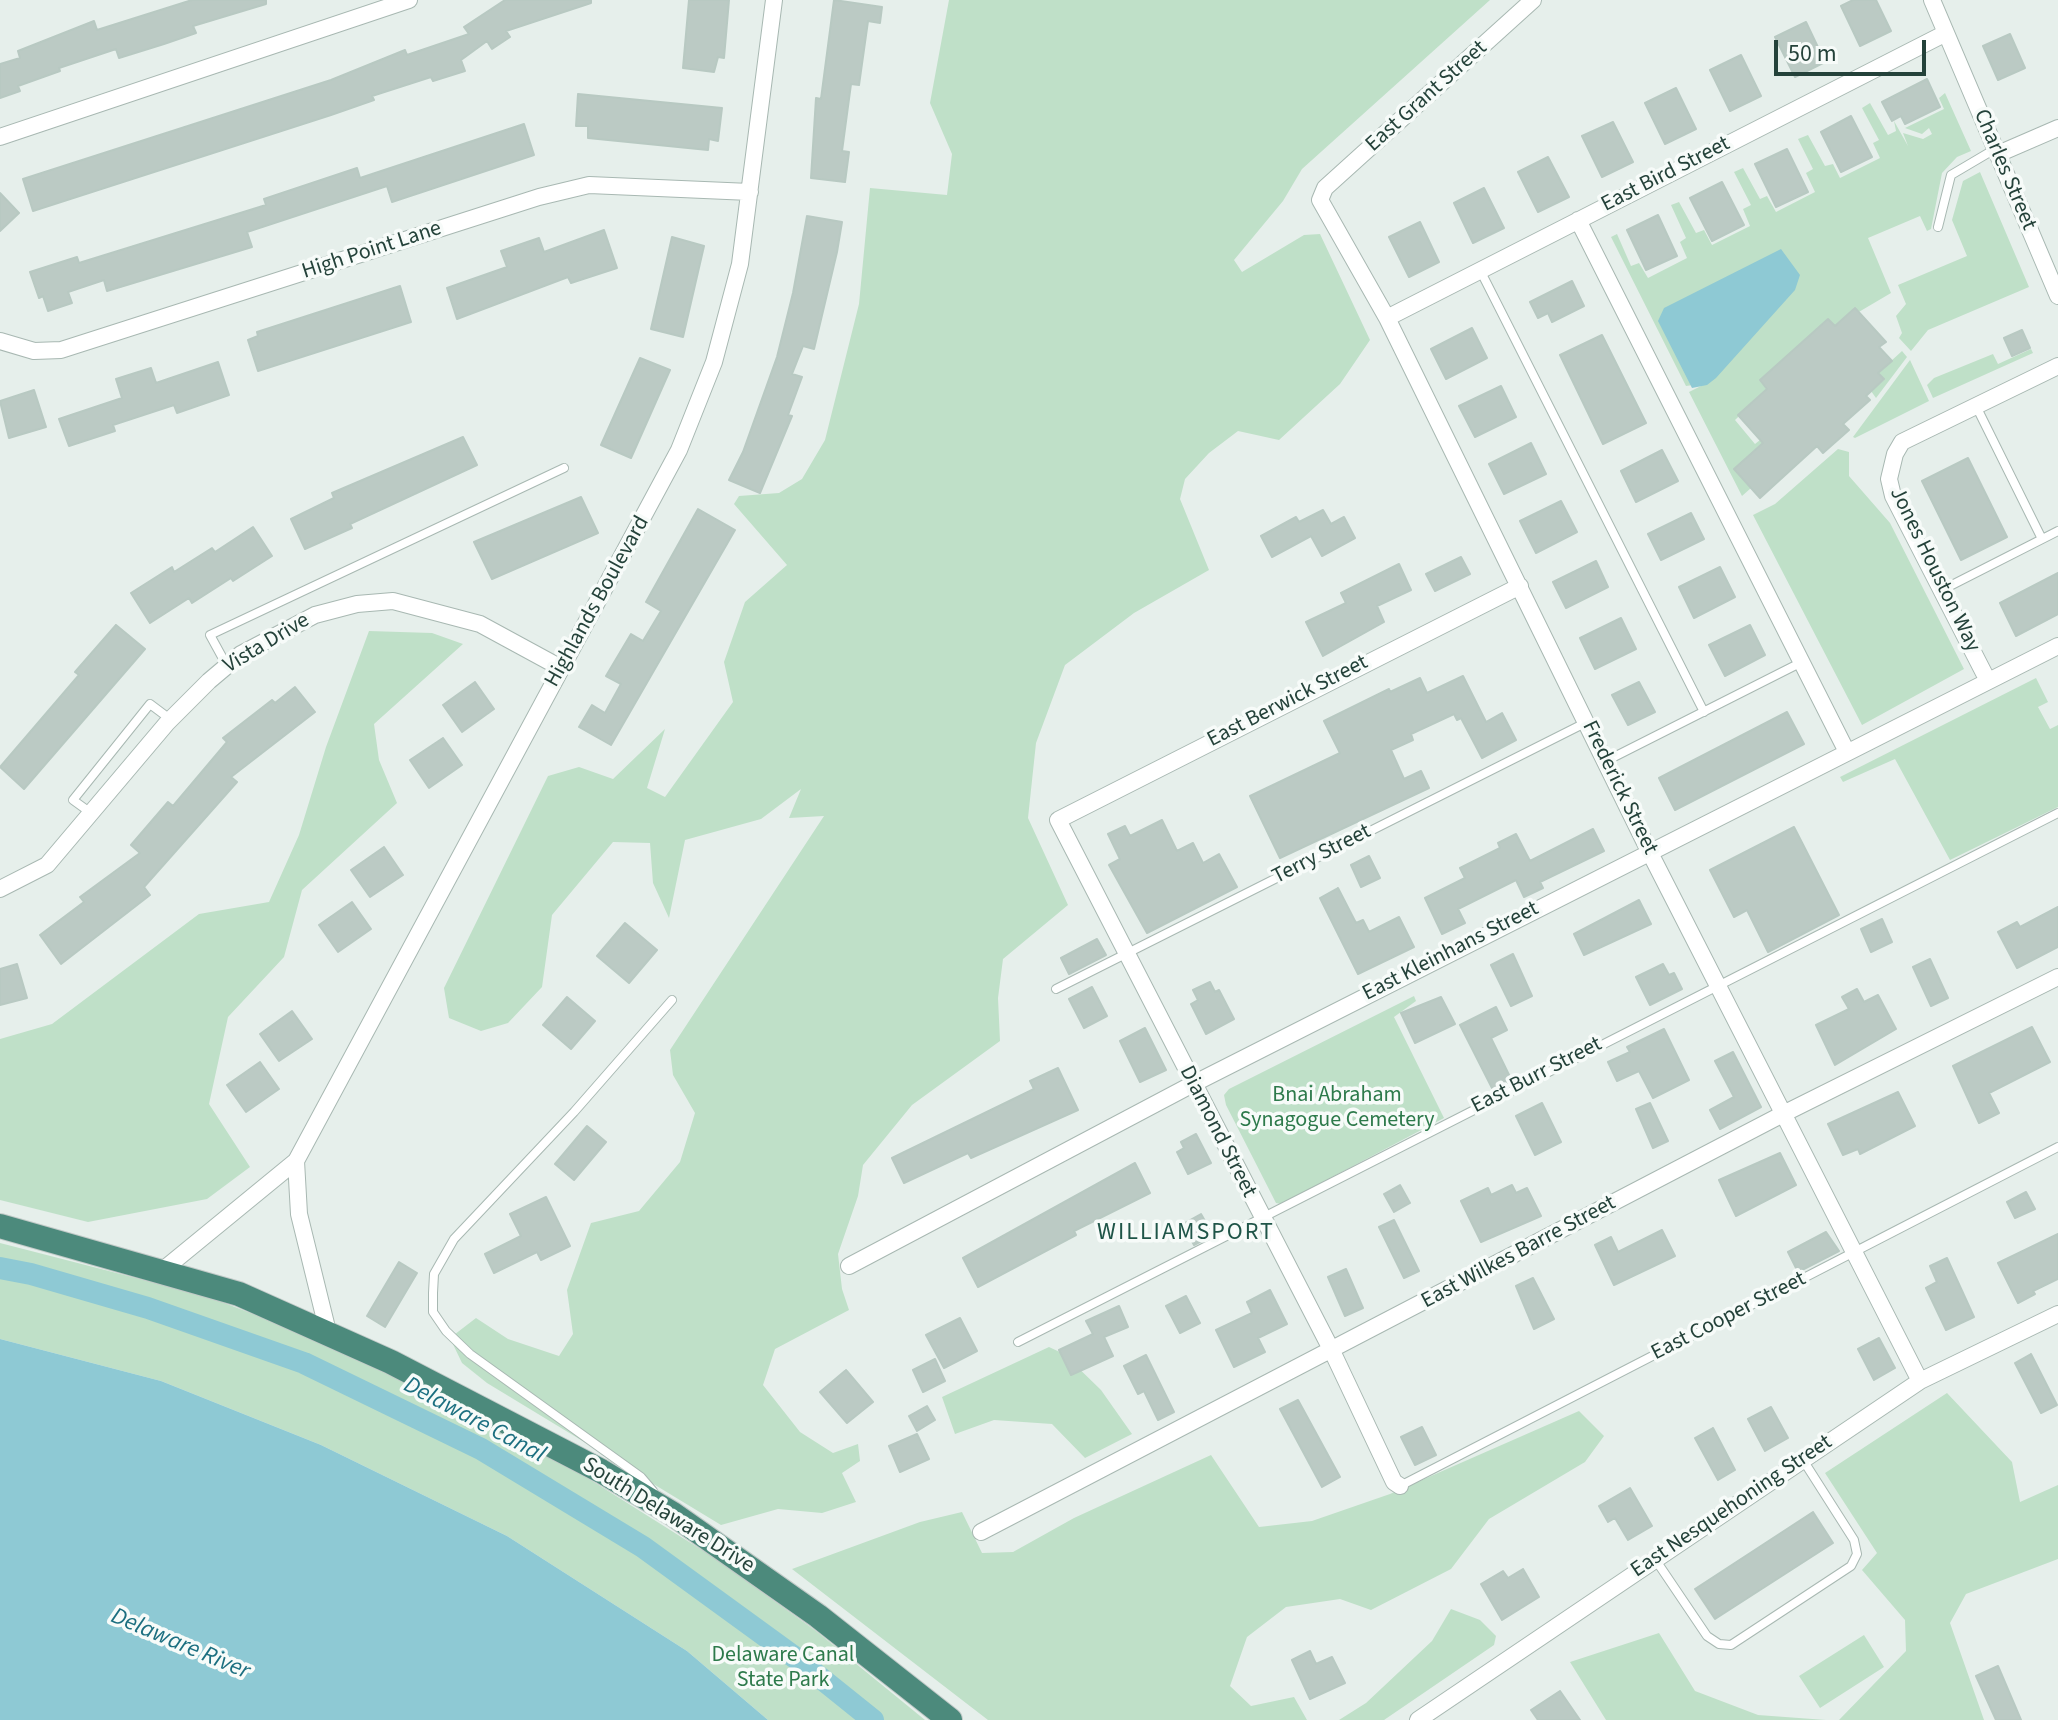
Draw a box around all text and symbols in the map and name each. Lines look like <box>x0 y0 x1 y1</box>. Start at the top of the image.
scale bar <box>1778 24 1930 74</box>
street label: East Grant Street <box>1361 36 1493 158</box>
text: 50 m <box>1788 36 1837 71</box>
street label: Charles Street <box>1967 106 2041 234</box>
street label: East Bird Street <box>1597 131 1735 219</box>
street label: High Point Lane <box>299 216 445 286</box>
street label: Jones Houston Way <box>1883 483 1985 657</box>
street label: Highlands Boulevard <box>540 512 656 692</box>
street label: Vista Drive <box>219 608 315 680</box>
street label: East Berwick Street <box>1203 650 1373 754</box>
street label: Frederick Street <box>1575 717 1663 859</box>
street label: Terry Street <box>1268 819 1376 891</box>
street label: East Kleinhans Street <box>1359 896 1543 1008</box>
street label: East Burr Street <box>1467 1032 1607 1120</box>
street label: Diamond Street <box>1173 1062 1261 1202</box>
park label: Bnai Abraham Synagogue Cemetery <box>1239 1083 1435 1134</box>
street label: East Wilkes Barre Street <box>1417 1191 1621 1315</box>
district label: WILLIAMSPORT <box>1097 1220 1275 1248</box>
street label: East Cooper Street <box>1647 1267 1811 1367</box>
water label: Delaware Canal <box>398 1372 550 1470</box>
street label: East Nesquehoning Street <box>1626 1430 1838 1584</box>
street label: South Delaware Drive <box>577 1452 759 1580</box>
water label: Delaware River <box>106 1603 254 1687</box>
park label: Delaware Canal State Park <box>712 1643 854 1694</box>

